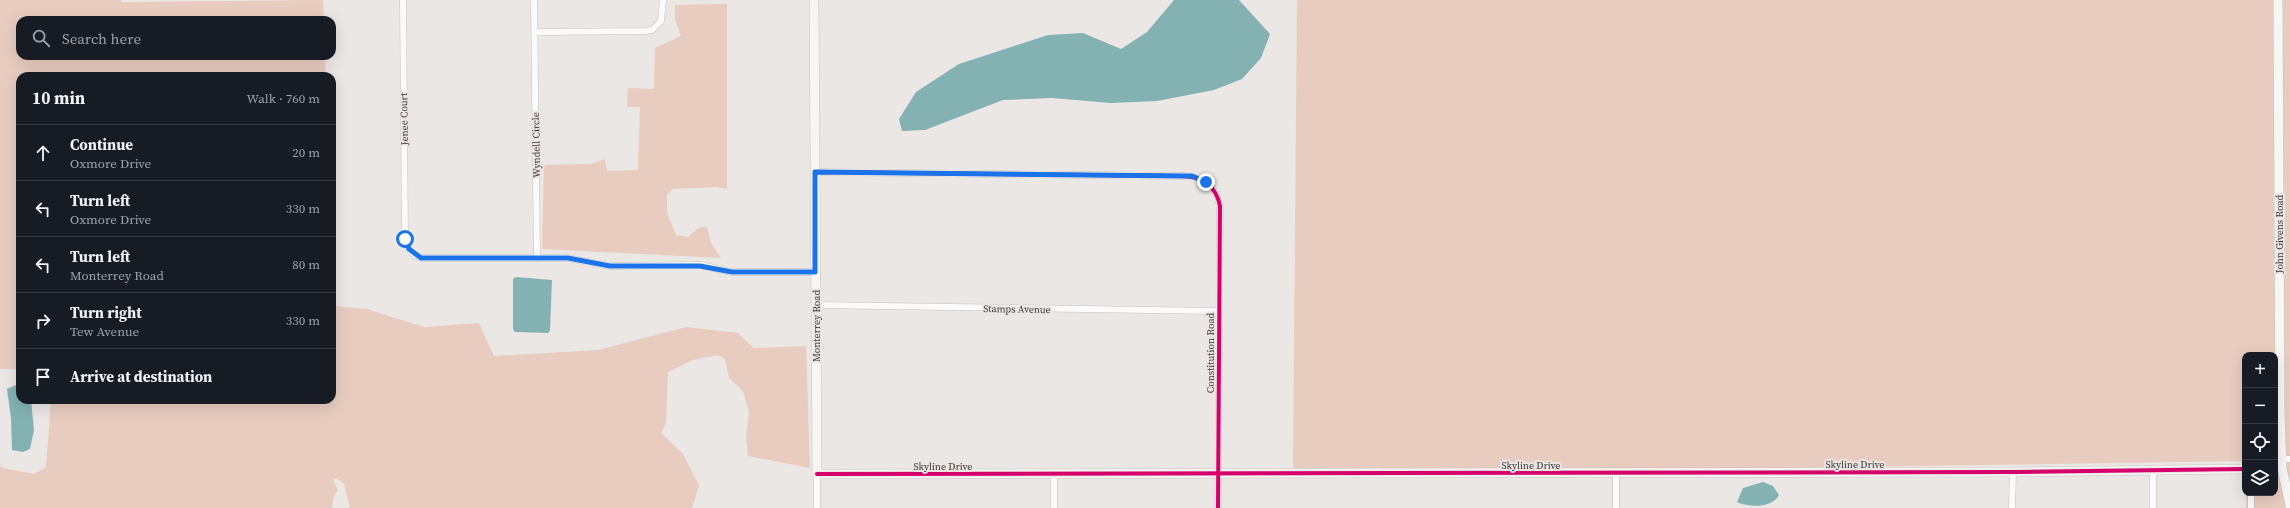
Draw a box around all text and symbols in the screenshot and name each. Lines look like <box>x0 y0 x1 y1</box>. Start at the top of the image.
search box <box>16 16 336 60</box>
icon: search <box>30 27 52 49</box>
text: Search here <box>62 28 141 49</box>
text: 10 min <box>32 86 85 110</box>
text: Walk · 760 m <box>247 90 320 107</box>
street label: Jenee Court <box>397 92 411 146</box>
street label: Wyndell Circle <box>529 112 543 178</box>
text: Continue <box>70 134 133 155</box>
icon: ahead <box>32 142 54 164</box>
text: 20 m <box>292 144 320 161</box>
text: Oxmore Drive <box>70 155 151 172</box>
route end <box>1197 173 1215 191</box>
text: Turn left <box>70 190 130 211</box>
street label: John Givens Road <box>2273 195 2286 274</box>
icon: left <box>32 198 54 220</box>
text: 330 m <box>286 200 320 217</box>
text: Oxmore Drive <box>70 211 151 228</box>
route start <box>396 230 414 248</box>
text: Turn left <box>70 246 130 267</box>
icon: left <box>32 254 54 276</box>
text: 80 m <box>292 256 320 273</box>
text: Monterrey Road <box>70 267 164 284</box>
street label: Monterrey Road <box>810 290 823 362</box>
text: Turn right <box>70 302 142 323</box>
street label: Stamps Avenue <box>983 302 1051 316</box>
icon: right <box>32 310 54 332</box>
text: 330 m <box>286 312 320 329</box>
street label: Constitution Road <box>1204 313 1217 393</box>
text: Tew Avenue <box>70 323 139 340</box>
map controls <box>2242 352 2278 496</box>
button: + <box>2242 352 2278 388</box>
icon: arrive <box>32 366 54 388</box>
text: Arrive at destination <box>70 366 212 387</box>
button: − <box>2242 388 2278 424</box>
button: locate <box>2242 424 2278 460</box>
street label: Skyline Drive <box>1826 458 1884 471</box>
street label: Skyline Drive <box>1502 459 1560 472</box>
street label: Skyline Drive <box>914 460 972 473</box>
button: layers <box>2242 460 2278 496</box>

